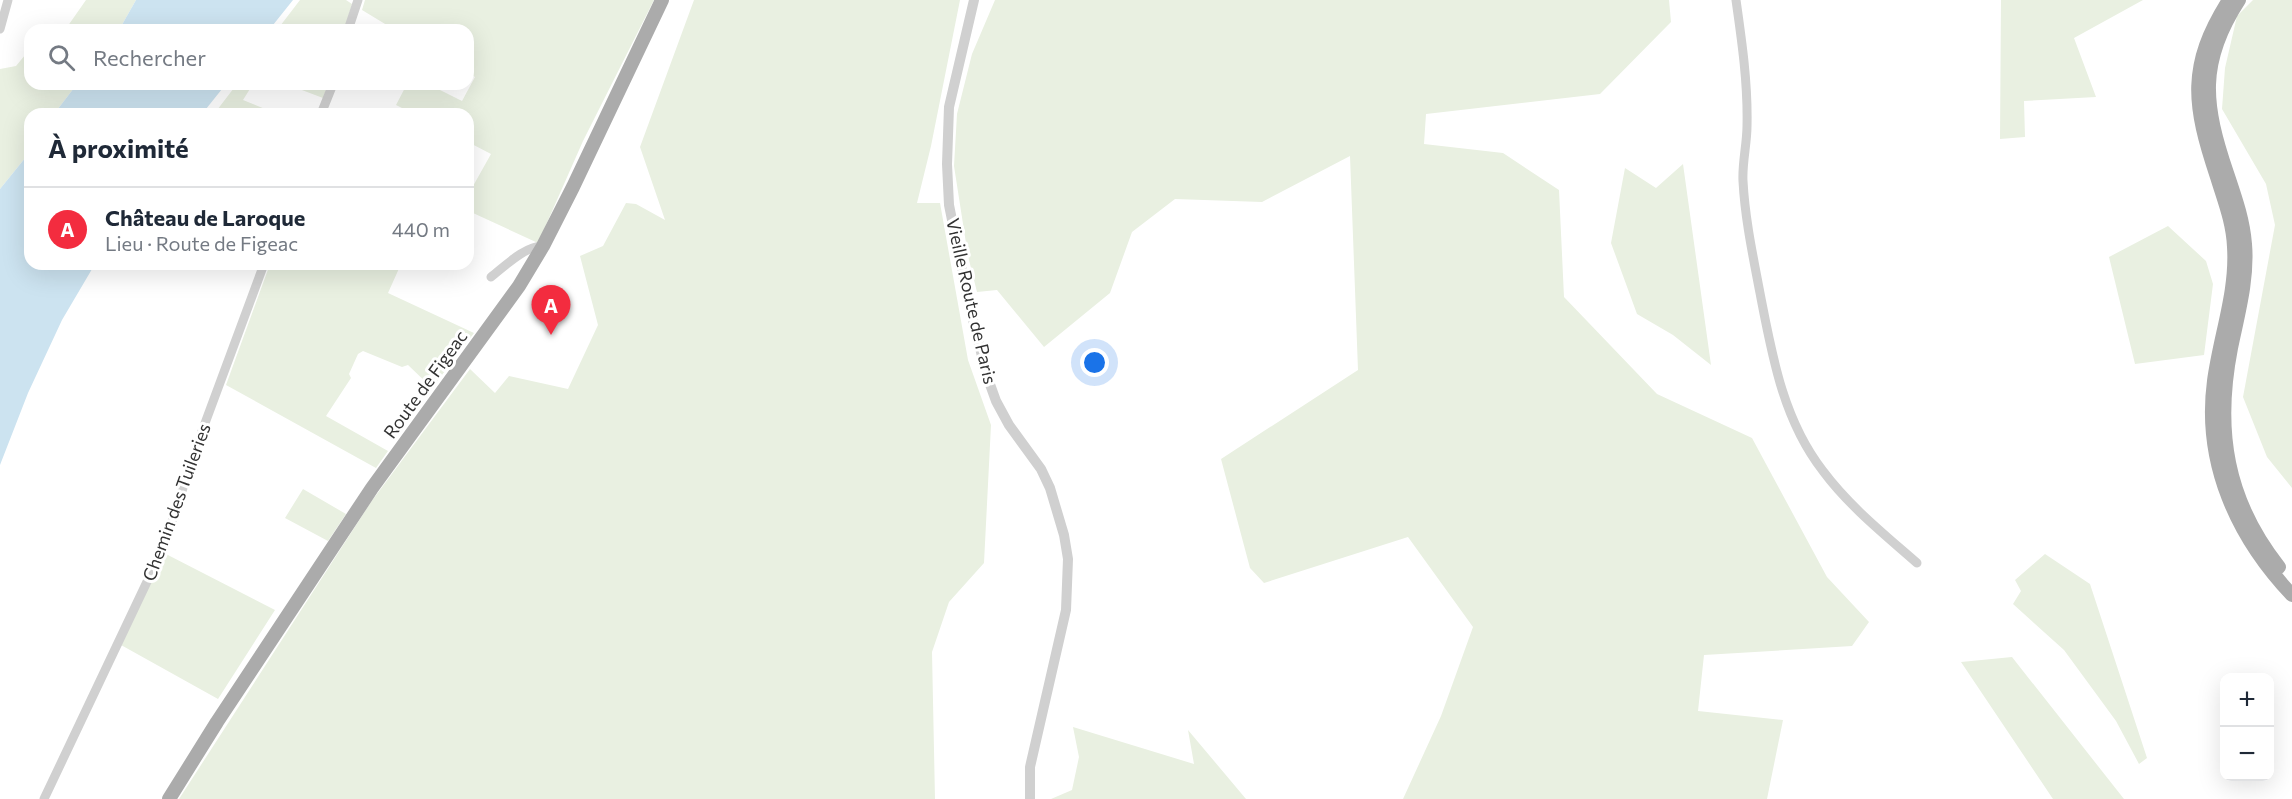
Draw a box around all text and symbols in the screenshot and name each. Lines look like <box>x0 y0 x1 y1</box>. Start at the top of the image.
search box <box>24 24 474 90</box>
icon: search <box>45 41 78 74</box>
text: Rechercher <box>93 44 206 71</box>
text: À proximité <box>48 132 189 163</box>
text: Château de Laroque <box>105 204 305 231</box>
street label: Vieille Route de Paris <box>942 216 1002 386</box>
text: A <box>60 217 75 241</box>
text: 440 m <box>392 217 450 241</box>
text: Lieu · Route de Figeac <box>105 231 298 255</box>
pin: A <box>532 286 570 335</box>
street label: Route de Figeac <box>378 326 472 442</box>
your location <box>1080 348 1109 377</box>
street label: Chemin des Tuileries <box>137 420 215 584</box>
map controls <box>2220 673 2274 781</box>
button: + <box>2220 673 2274 727</box>
button: − <box>2220 727 2274 781</box>

